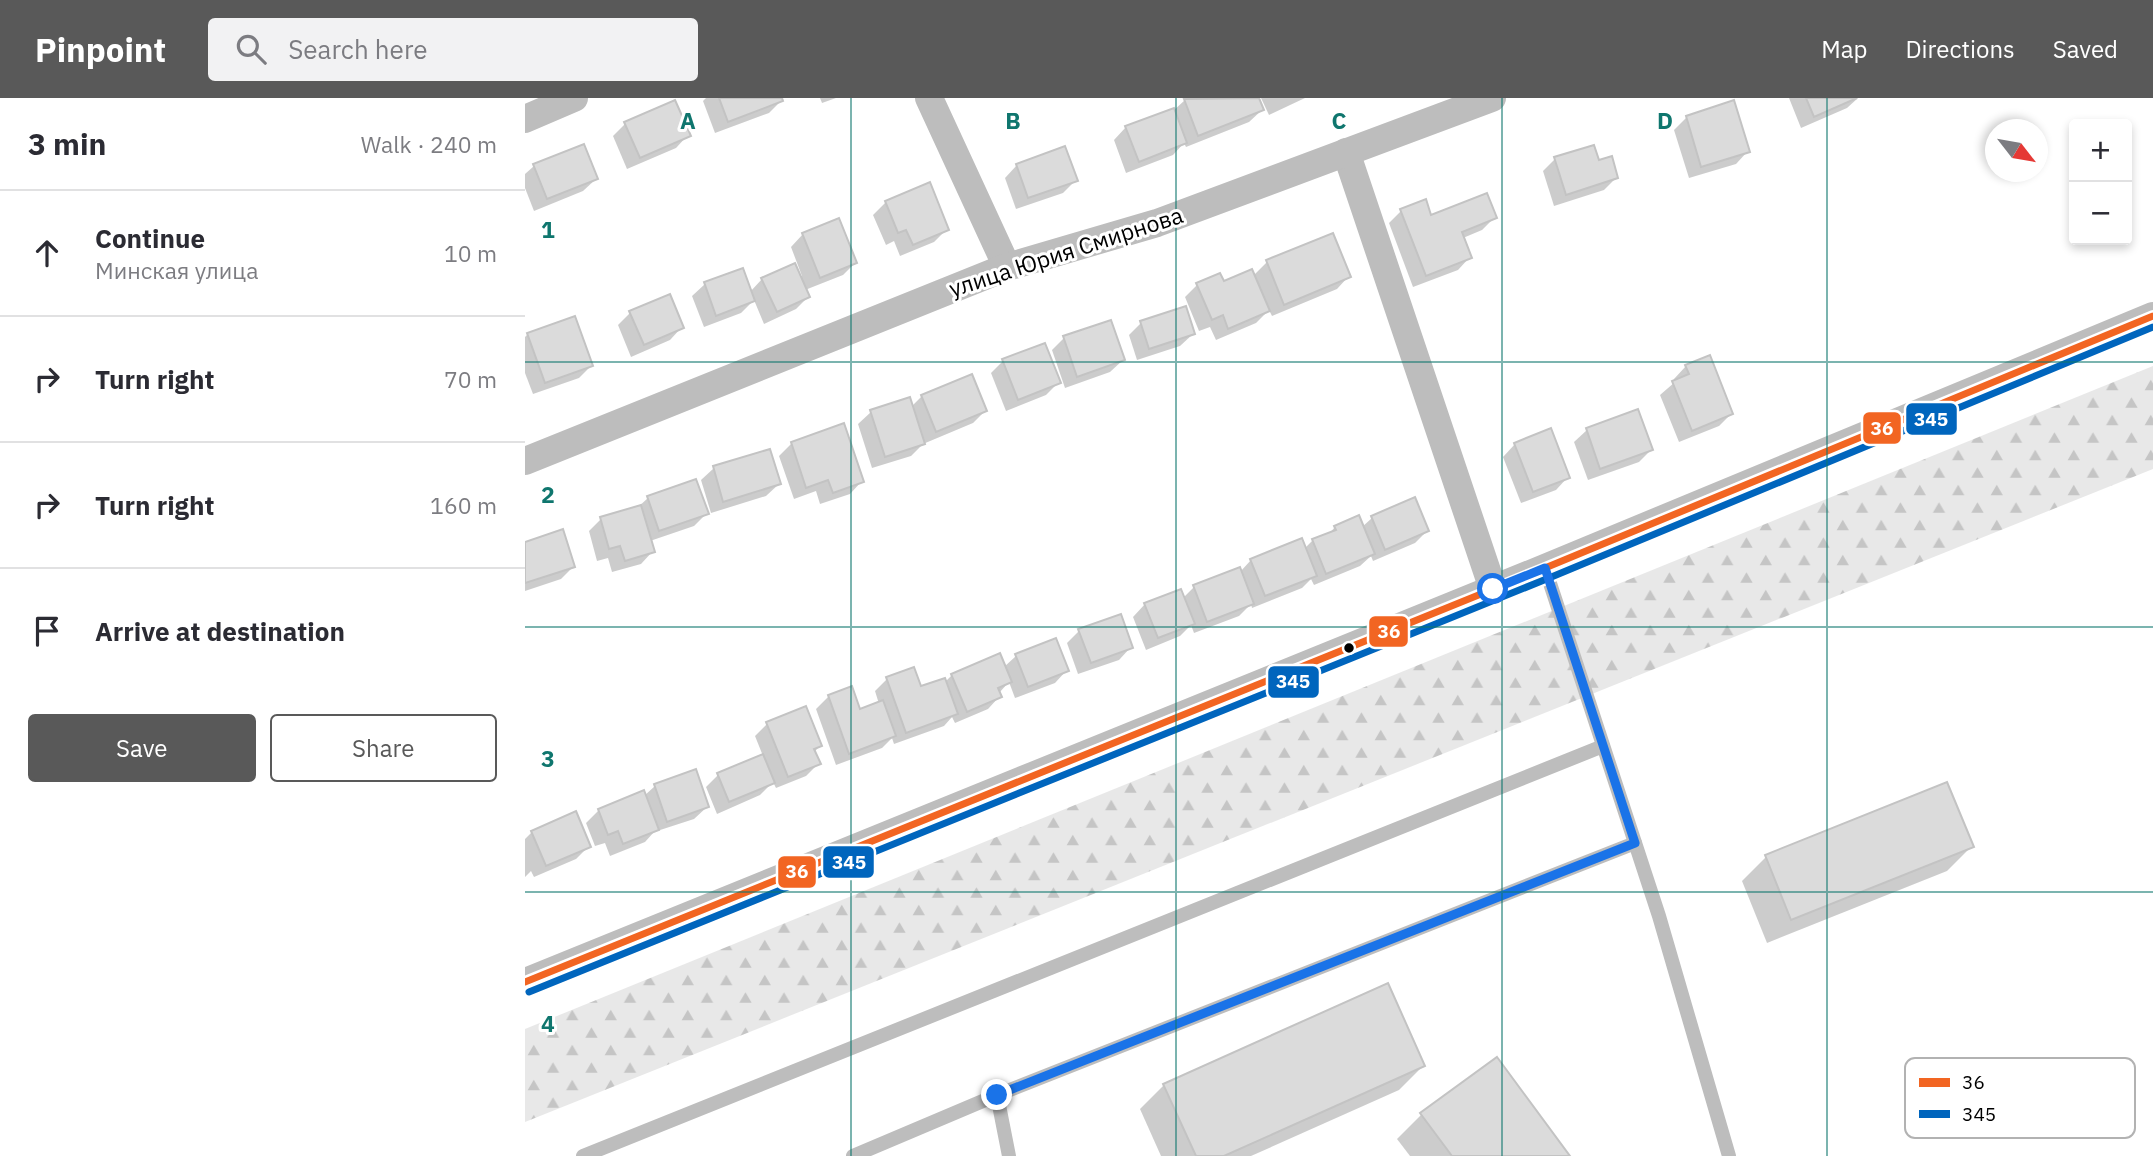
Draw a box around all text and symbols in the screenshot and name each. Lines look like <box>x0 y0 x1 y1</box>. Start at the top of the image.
search box <box>208 18 698 81</box>
text: Pinpoint <box>35 28 166 71</box>
icon: search <box>232 30 270 68</box>
text: Search here <box>288 32 428 66</box>
text: Map <box>1821 33 1867 65</box>
text: Directions <box>1905 33 2015 65</box>
text: Saved <box>2053 33 2118 65</box>
text: A <box>680 105 696 135</box>
text: B <box>1005 105 1021 135</box>
text: C <box>1332 105 1347 135</box>
text: D <box>1657 105 1673 135</box>
north arrow <box>1985 119 2048 182</box>
map controls <box>2069 119 2132 245</box>
button: + <box>2069 119 2132 182</box>
text: 3 min <box>28 124 106 163</box>
text: Walk · 240 m <box>361 129 497 159</box>
button: − <box>2069 182 2132 245</box>
street label: улица Юрия Смирнова <box>945 199 1187 303</box>
text: 1 <box>541 214 555 244</box>
text: Continue <box>95 221 205 255</box>
icon: ahead <box>28 234 66 272</box>
text: 10 m <box>444 238 497 268</box>
text: Минская улица <box>95 255 258 285</box>
icon: right <box>28 360 66 398</box>
text: Turn right <box>95 362 214 396</box>
text: 70 m <box>444 364 497 394</box>
line badge: 345 <box>1905 402 1958 436</box>
text: 345 <box>1914 407 1948 431</box>
line badge: 36 <box>1862 411 1902 445</box>
text: 36 <box>1871 416 1893 440</box>
text: 2 <box>541 479 555 509</box>
icon: right <box>28 486 66 524</box>
text: Turn right <box>95 488 214 522</box>
text: 160 m <box>430 490 497 520</box>
route start <box>1477 573 1508 604</box>
icon: arrive <box>28 612 66 650</box>
text: Arrive at destination <box>95 614 345 648</box>
line badge: 36 <box>1368 615 1409 648</box>
text: 36 <box>1378 619 1400 643</box>
unlabelled marker <box>1342 641 1356 655</box>
line badge: 345 <box>1267 665 1320 699</box>
text: 345 <box>1276 669 1310 693</box>
button: Save <box>28 714 256 782</box>
button: Share <box>270 714 497 782</box>
text: 3 <box>541 743 555 773</box>
line badge: 345 <box>822 845 875 879</box>
text: 345 <box>832 850 866 874</box>
line badge: 36 <box>777 855 817 889</box>
text: 36 <box>786 859 808 883</box>
text: 4 <box>541 1008 555 1038</box>
legend <box>1905 1058 2135 1138</box>
text: 36 <box>1962 1070 1985 1094</box>
route end <box>981 1079 1012 1110</box>
text: 345 <box>1962 1102 1996 1126</box>

